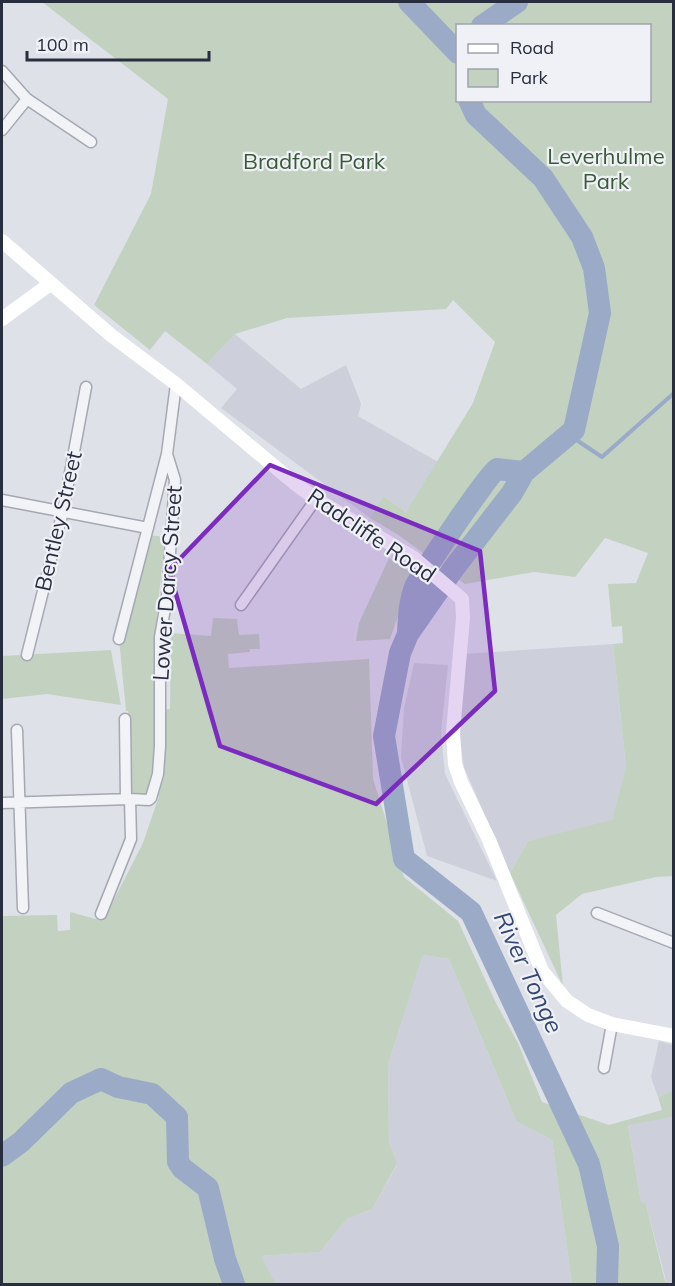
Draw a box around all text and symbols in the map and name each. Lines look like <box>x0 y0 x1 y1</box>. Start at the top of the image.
scale bar <box>27 24 208 62</box>
legend <box>456 24 651 102</box>
text: 100 m <box>36 33 89 56</box>
text: Road <box>510 36 554 59</box>
text: Park <box>510 66 549 89</box>
park label: Leverhulme Park <box>547 142 665 195</box>
park label: Bradford Park <box>243 147 386 175</box>
street label: Bentley Street <box>28 448 88 594</box>
street label: Radcliffe Road <box>302 482 442 588</box>
street label: Lower Darcy Street <box>146 484 188 682</box>
water label: River Tonge <box>488 906 570 1038</box>

